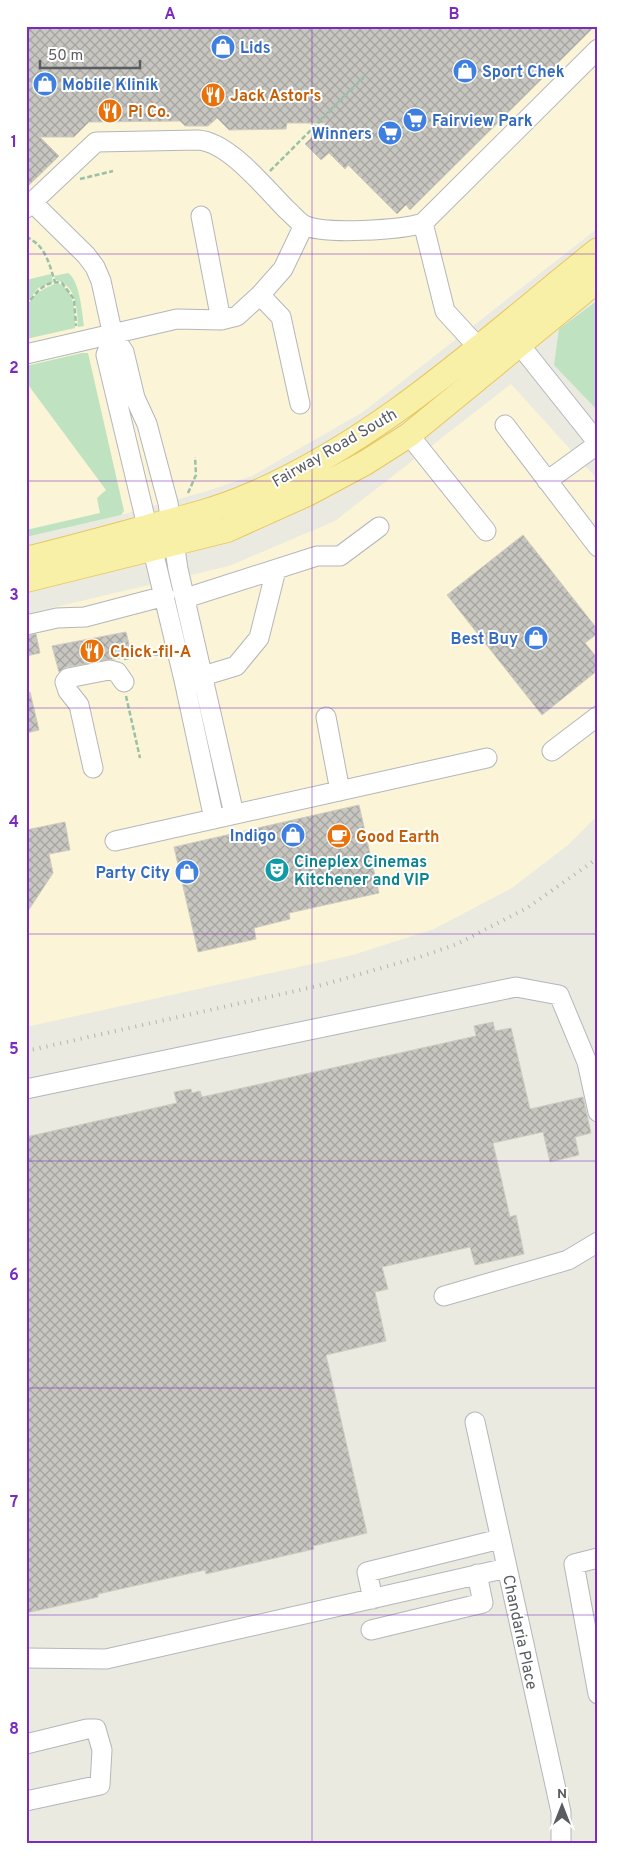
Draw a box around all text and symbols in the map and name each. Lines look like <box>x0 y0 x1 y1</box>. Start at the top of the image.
text: A <box>164 5 176 25</box>
text: B <box>448 5 460 25</box>
shop icon: Lids <box>210 34 236 60</box>
scale bar <box>40 38 140 70</box>
place label: Lids <box>240 39 271 59</box>
text: 50 m <box>48 47 83 66</box>
shop icon: Sport Chek <box>452 58 478 84</box>
place label: Sport Chek <box>482 63 565 83</box>
shop icon: Mobile Klinik <box>32 71 58 97</box>
place label: Mobile Klinik <box>62 76 159 96</box>
restaurant icon: Jack Astor's <box>200 82 226 108</box>
place label: Jack Astor's <box>230 87 322 107</box>
restaurant icon: Pi Co. <box>97 98 123 124</box>
place label: Pi Co. <box>128 103 170 123</box>
supermarket icon: Fairview Park <box>402 107 428 133</box>
place label: Fairview Park <box>432 112 533 132</box>
supermarket icon: Winners <box>377 120 403 146</box>
place label: Winners <box>311 125 372 145</box>
text: 1 <box>11 133 17 153</box>
text: 2 <box>9 359 19 379</box>
street label: Fairway Road South <box>269 405 401 493</box>
text: 3 <box>9 586 19 606</box>
shop icon: Best Buy <box>523 625 549 651</box>
place label: Best Buy <box>451 630 518 650</box>
restaurant icon: Chick-fil-A <box>79 638 105 664</box>
place label: Chick-fil-A <box>110 643 191 663</box>
text: 4 <box>9 813 19 833</box>
shop icon: Indigo <box>280 822 306 848</box>
cafe icon: Good Earth <box>326 823 352 849</box>
place label: Indigo <box>230 827 276 847</box>
place label: Good Earth <box>356 828 440 848</box>
place label: Cineplex Cinemas Kitchener and VIP <box>294 853 429 891</box>
theatre icon: Cineplex Cinemas Kitchener and VIP <box>264 857 290 883</box>
shop icon: Party City <box>174 859 200 885</box>
place label: Party City <box>95 864 170 884</box>
text: 5 <box>9 1040 19 1060</box>
text: 6 <box>9 1266 19 1286</box>
text: 7 <box>10 1493 18 1513</box>
street label: Chandaria Place <box>497 1573 541 1692</box>
text: 8 <box>9 1720 19 1740</box>
north arrow <box>536 1782 586 1832</box>
text: N <box>557 1786 567 1803</box>

